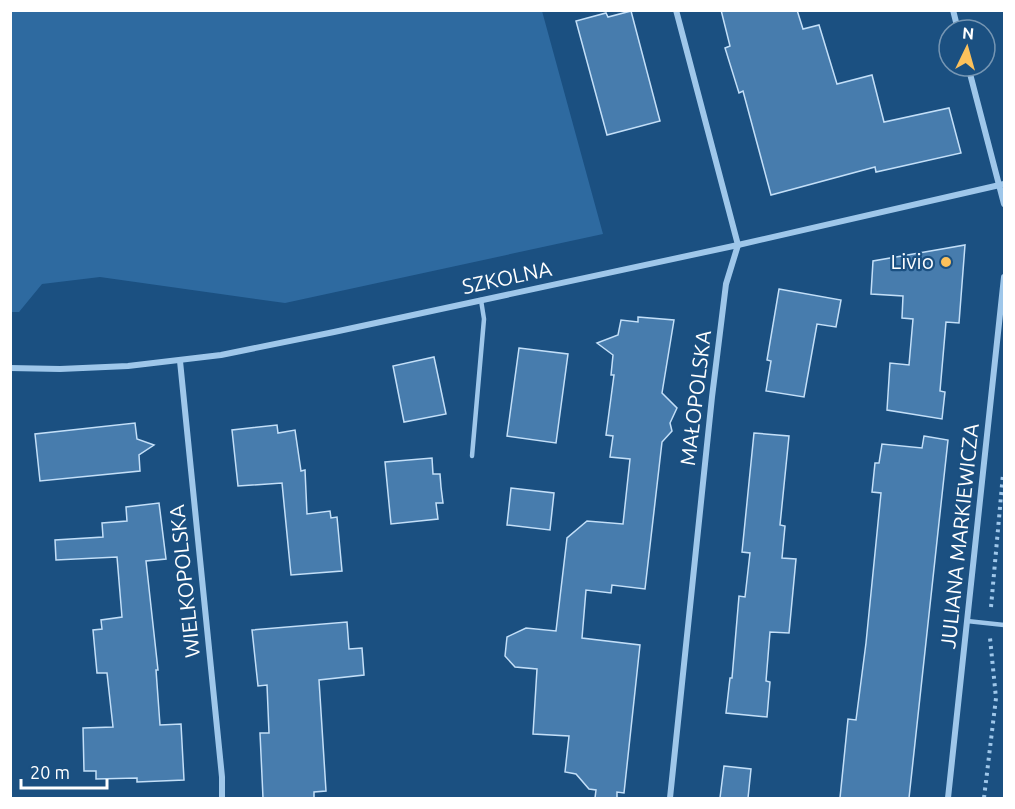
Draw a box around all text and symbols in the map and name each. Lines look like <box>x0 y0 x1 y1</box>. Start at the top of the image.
north arrow <box>937 18 997 78</box>
text: N <box>962 24 975 43</box>
place label: Livio <box>891 249 934 273</box>
marker: Livio <box>939 255 953 269</box>
street label: SZKOLNA <box>460 256 554 298</box>
street label: MAŁOPOLSKA <box>675 328 715 467</box>
street label: JULIANA MARKIEWICZA <box>935 422 983 650</box>
street label: WIELKOPOLSKA <box>164 503 204 659</box>
scale bar <box>21 752 106 790</box>
text: 20 m <box>30 762 70 782</box>

